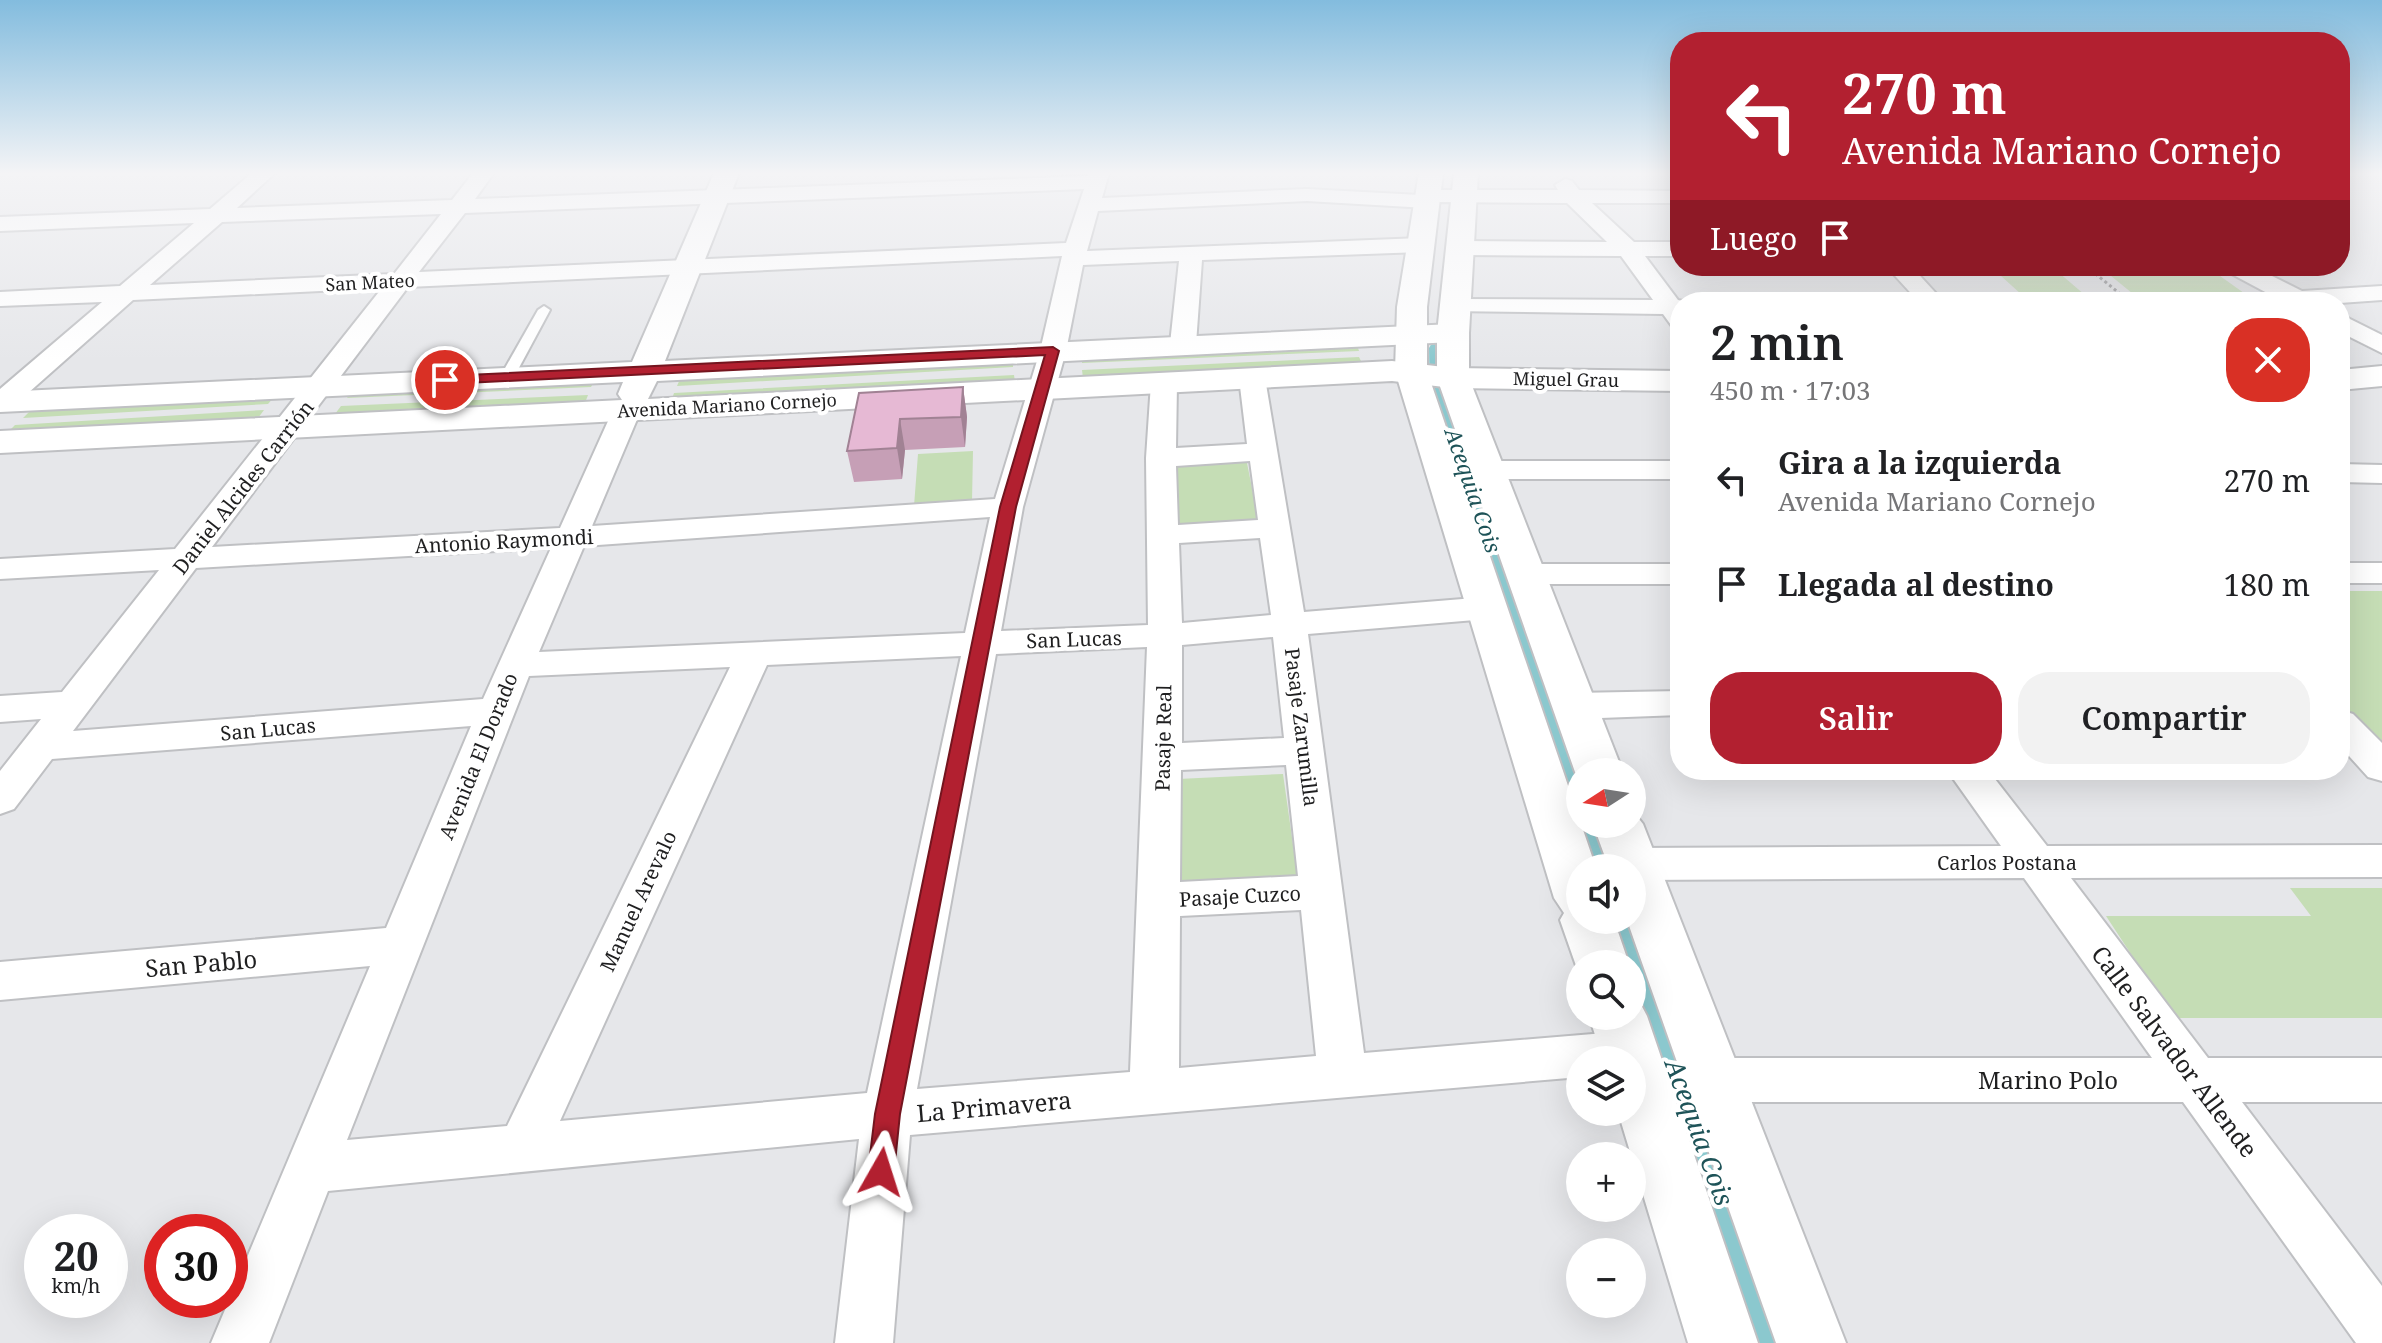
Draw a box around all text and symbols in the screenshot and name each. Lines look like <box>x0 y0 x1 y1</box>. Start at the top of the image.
text: 270 m <box>1842 54 2007 130</box>
icon: left <box>1710 64 1814 168</box>
text: Avenida Mariano Cornejo <box>1842 126 2282 175</box>
icon: arrive <box>1813 216 1857 260</box>
text: Luego <box>1710 218 1797 259</box>
street label: San Mateo <box>325 268 415 296</box>
text: 2 min <box>1710 309 1844 374</box>
button: close <box>2226 318 2310 402</box>
pin <box>411 346 479 414</box>
icon: arrive <box>423 358 467 402</box>
street label: Miguel Grau <box>1513 366 1620 392</box>
text: 450 m · 17:03 <box>1710 372 1871 408</box>
street label: Avenida Mariano Cornejo <box>617 387 837 423</box>
street label: Daniel Alcides Carrión <box>166 394 320 580</box>
water label: Acequia Cois <box>1438 421 1509 557</box>
text: Gira a la izquierda <box>1778 442 2061 483</box>
icon: left <box>1710 458 1754 502</box>
text: 270 m <box>2224 460 2310 501</box>
text: Avenida Mariano Cornejo <box>1778 483 2096 519</box>
street label: Antonio Raymondi <box>414 523 595 559</box>
icon: arrive <box>1710 562 1754 606</box>
text: Llegada al destino <box>1778 564 2054 605</box>
text: 180 m <box>2224 564 2310 605</box>
street label: San Lucas <box>1026 624 1122 654</box>
street label: Pasaje Zarumilla <box>1279 646 1325 808</box>
street label: Avenida El Dorado <box>432 669 524 843</box>
button: Salir <box>1710 672 2002 764</box>
button: Compartir <box>2018 672 2310 764</box>
street label: Pasaje Real <box>1149 684 1177 792</box>
street label: San Lucas <box>219 711 317 747</box>
north arrow <box>1566 758 1646 838</box>
map controls <box>1566 758 1646 1318</box>
street label: Manuel Arevalo <box>594 826 682 976</box>
street label: Carlos Postana <box>1937 849 2077 876</box>
button: sound <box>1566 854 1646 934</box>
street label: Pasaje Cuzco <box>1178 879 1302 913</box>
street label: Calle Salvador Allende <box>2084 938 2266 1164</box>
street label: San Pablo <box>144 942 258 984</box>
button: search <box>1566 950 1646 1030</box>
button: layers <box>1566 1046 1646 1126</box>
water label: Acequia Cois <box>1656 1051 1743 1211</box>
street label: Marino Polo <box>1978 1063 2118 1096</box>
street label: La Primavera <box>915 1083 1073 1129</box>
position arrow <box>839 1130 923 1214</box>
button: + <box>1566 1142 1646 1222</box>
speed limit sign: 30 <box>144 1214 248 1318</box>
text: 20 <box>53 1228 99 1283</box>
button: − <box>1566 1238 1646 1318</box>
text: km/h <box>51 1272 101 1299</box>

